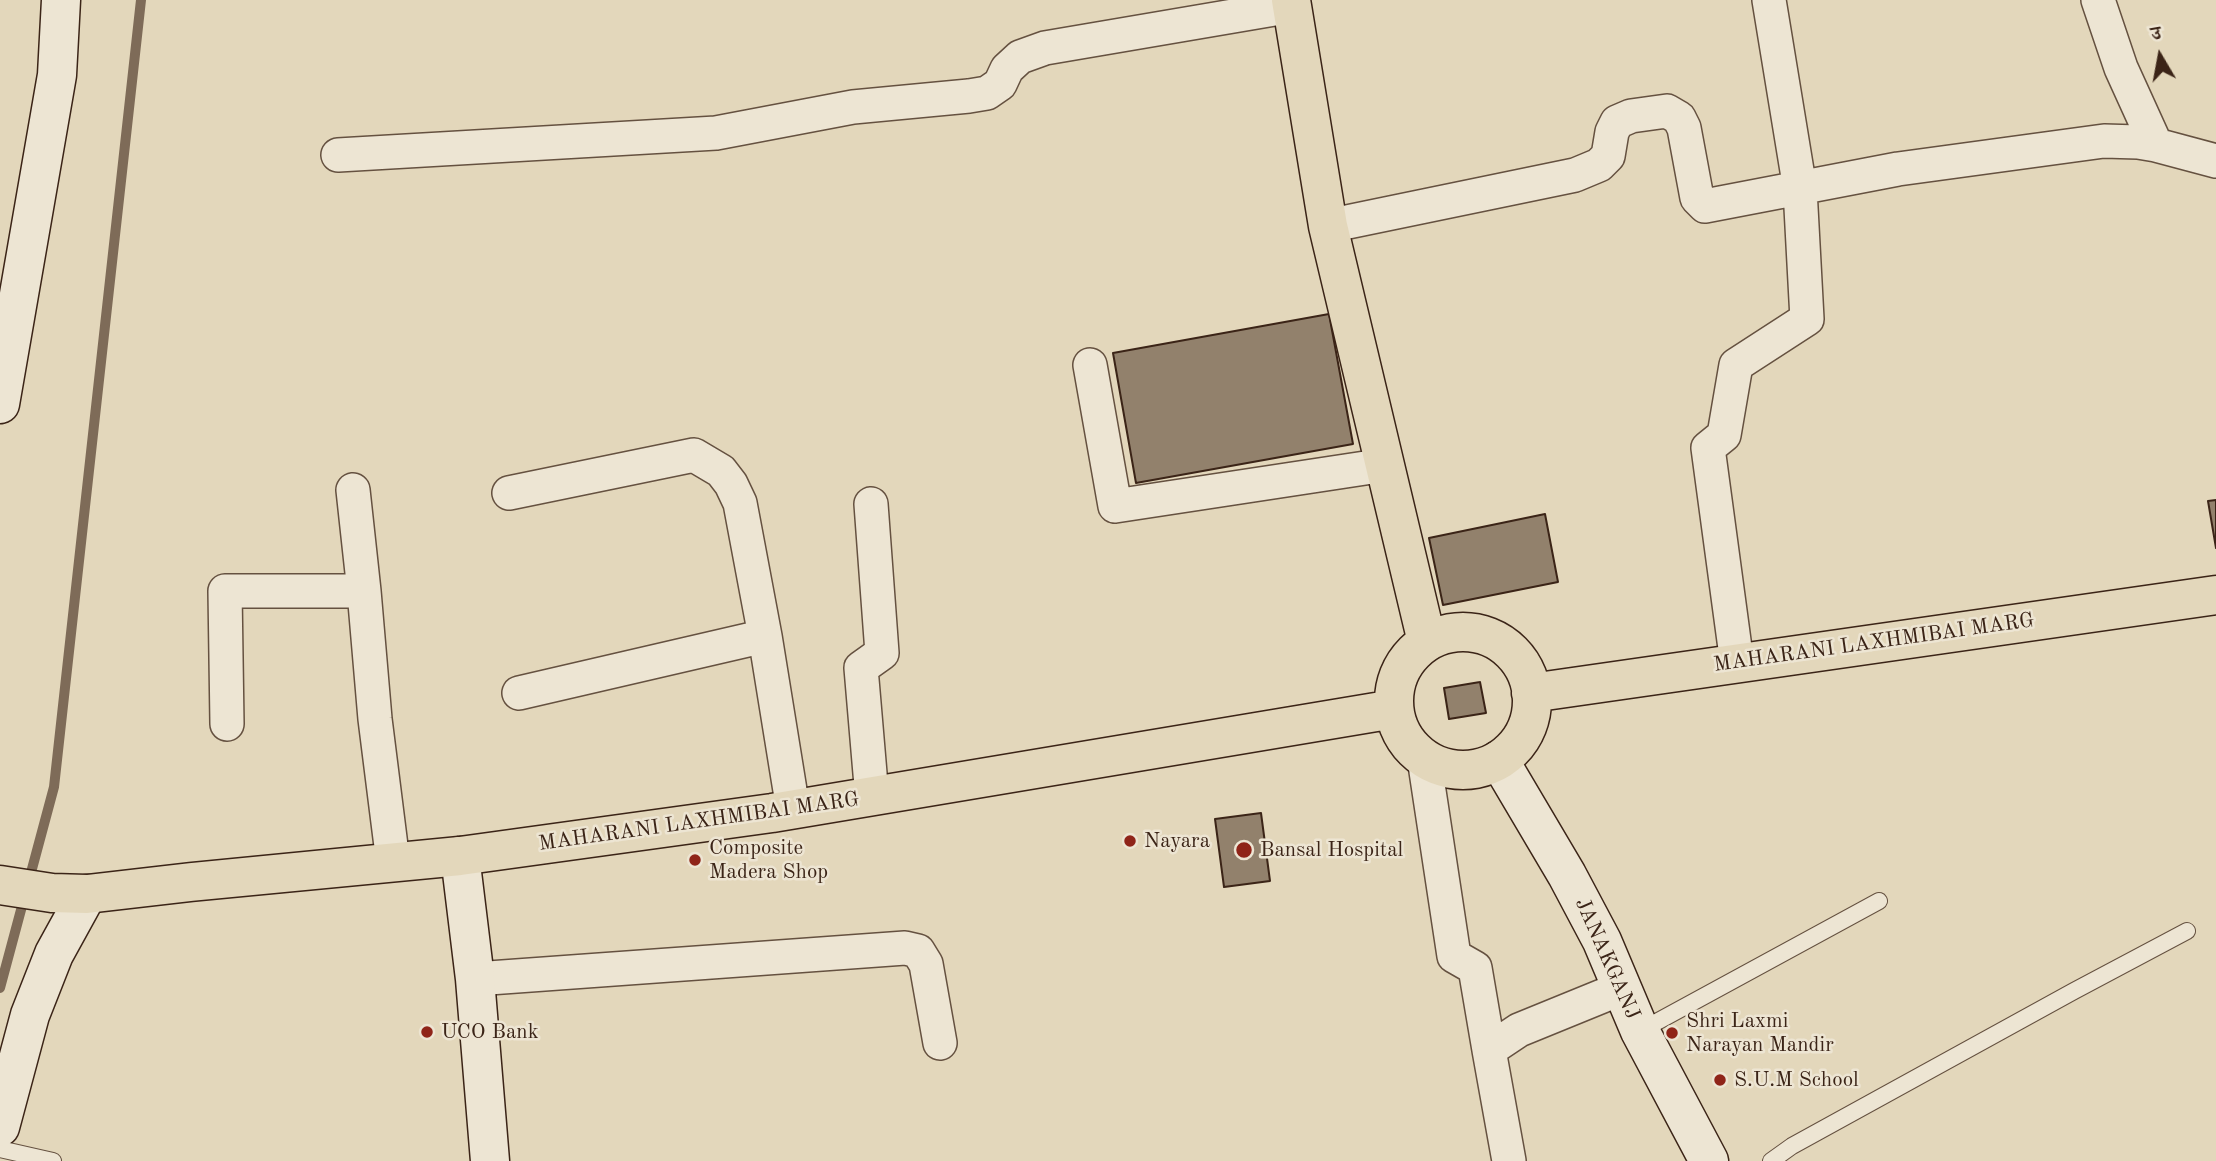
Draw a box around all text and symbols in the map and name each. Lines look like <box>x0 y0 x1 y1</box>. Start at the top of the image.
north arrow <box>2125 21 2195 91</box>
text: उ <box>2150 25 2163 45</box>
street label: MAHARANI LAXHMIBAI MARG <box>1712 608 2036 678</box>
street label: MAHARANI LAXHMIBAI MARG <box>537 787 861 857</box>
place label: Nayara <box>1144 828 1210 854</box>
marker: Nayara <box>1122 833 1138 849</box>
place label: Composite Madera Shop <box>709 835 828 885</box>
place label: Bansal Hospital <box>1260 837 1403 863</box>
marker: Bansal Hospital <box>1234 840 1254 860</box>
marker: Composite Madera Shop <box>687 852 703 868</box>
street label: JANAKGANJ <box>1569 894 1645 1024</box>
place label: Shri Laxmi Narayan Mandir <box>1686 1008 1834 1058</box>
place label: UCO Bank <box>441 1019 539 1045</box>
marker: UCO Bank <box>419 1024 435 1040</box>
marker: Shri Laxmi Narayan Mandir <box>1664 1025 1680 1041</box>
place label: S.U.M School <box>1734 1067 1859 1093</box>
marker: S.U.M School <box>1712 1072 1728 1088</box>

